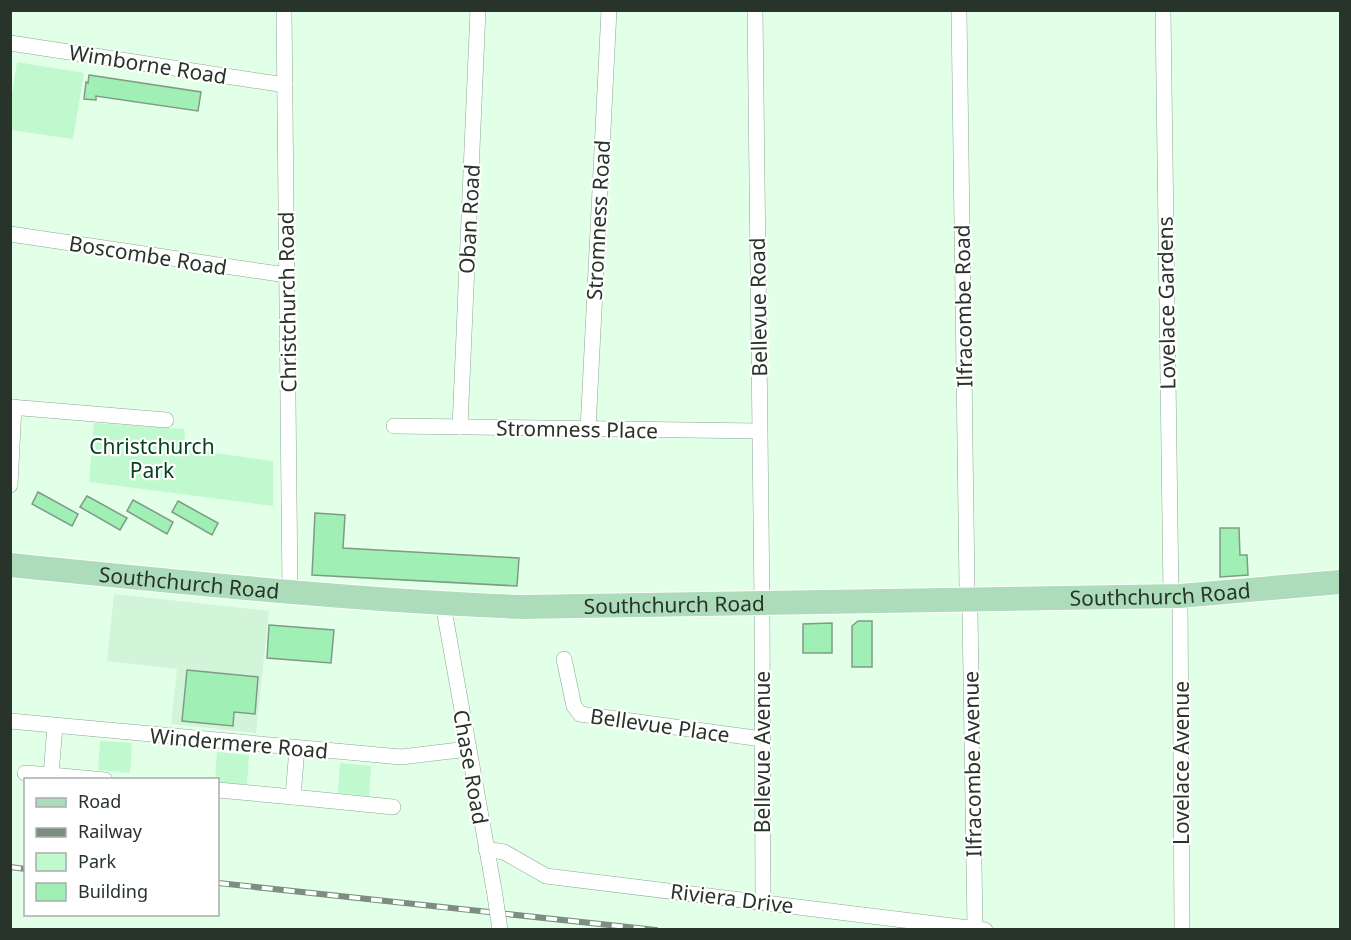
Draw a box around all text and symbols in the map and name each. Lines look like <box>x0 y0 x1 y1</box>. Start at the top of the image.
street label: Wimborne Road <box>67 38 229 90</box>
street label: Stromness Road <box>580 139 616 301</box>
street label: Oban Road <box>452 163 486 275</box>
street label: Christchurch Road <box>271 211 303 393</box>
street label: Lovelace Gardens <box>1150 216 1182 390</box>
street label: Ilfracombe Road <box>948 224 978 388</box>
street label: Boscombe Road <box>67 229 229 281</box>
street label: Bellevue Road <box>743 237 773 377</box>
street label: Stromness Place <box>496 414 658 444</box>
park label: Christchurch Park <box>89 432 215 484</box>
street label: Southchurch Road <box>98 560 281 605</box>
street label: Southchurch Road <box>1069 576 1252 612</box>
street label: Southchurch Road <box>583 589 765 620</box>
street label: Bellevue Avenue <box>748 671 776 833</box>
street label: Ilfracombe Avenue <box>956 671 988 857</box>
street label: Lovelace Avenue <box>1167 681 1195 845</box>
street label: Bellevue Place <box>588 701 732 749</box>
street label: Chase Road <box>447 708 495 826</box>
street label: Windermere Road <box>149 721 329 765</box>
legend <box>24 778 219 916</box>
text: Road <box>78 789 121 813</box>
text: Railway <box>78 819 143 843</box>
text: Park <box>78 849 116 873</box>
street label: Riviera Drive <box>669 877 795 919</box>
text: Building <box>78 879 148 903</box>

